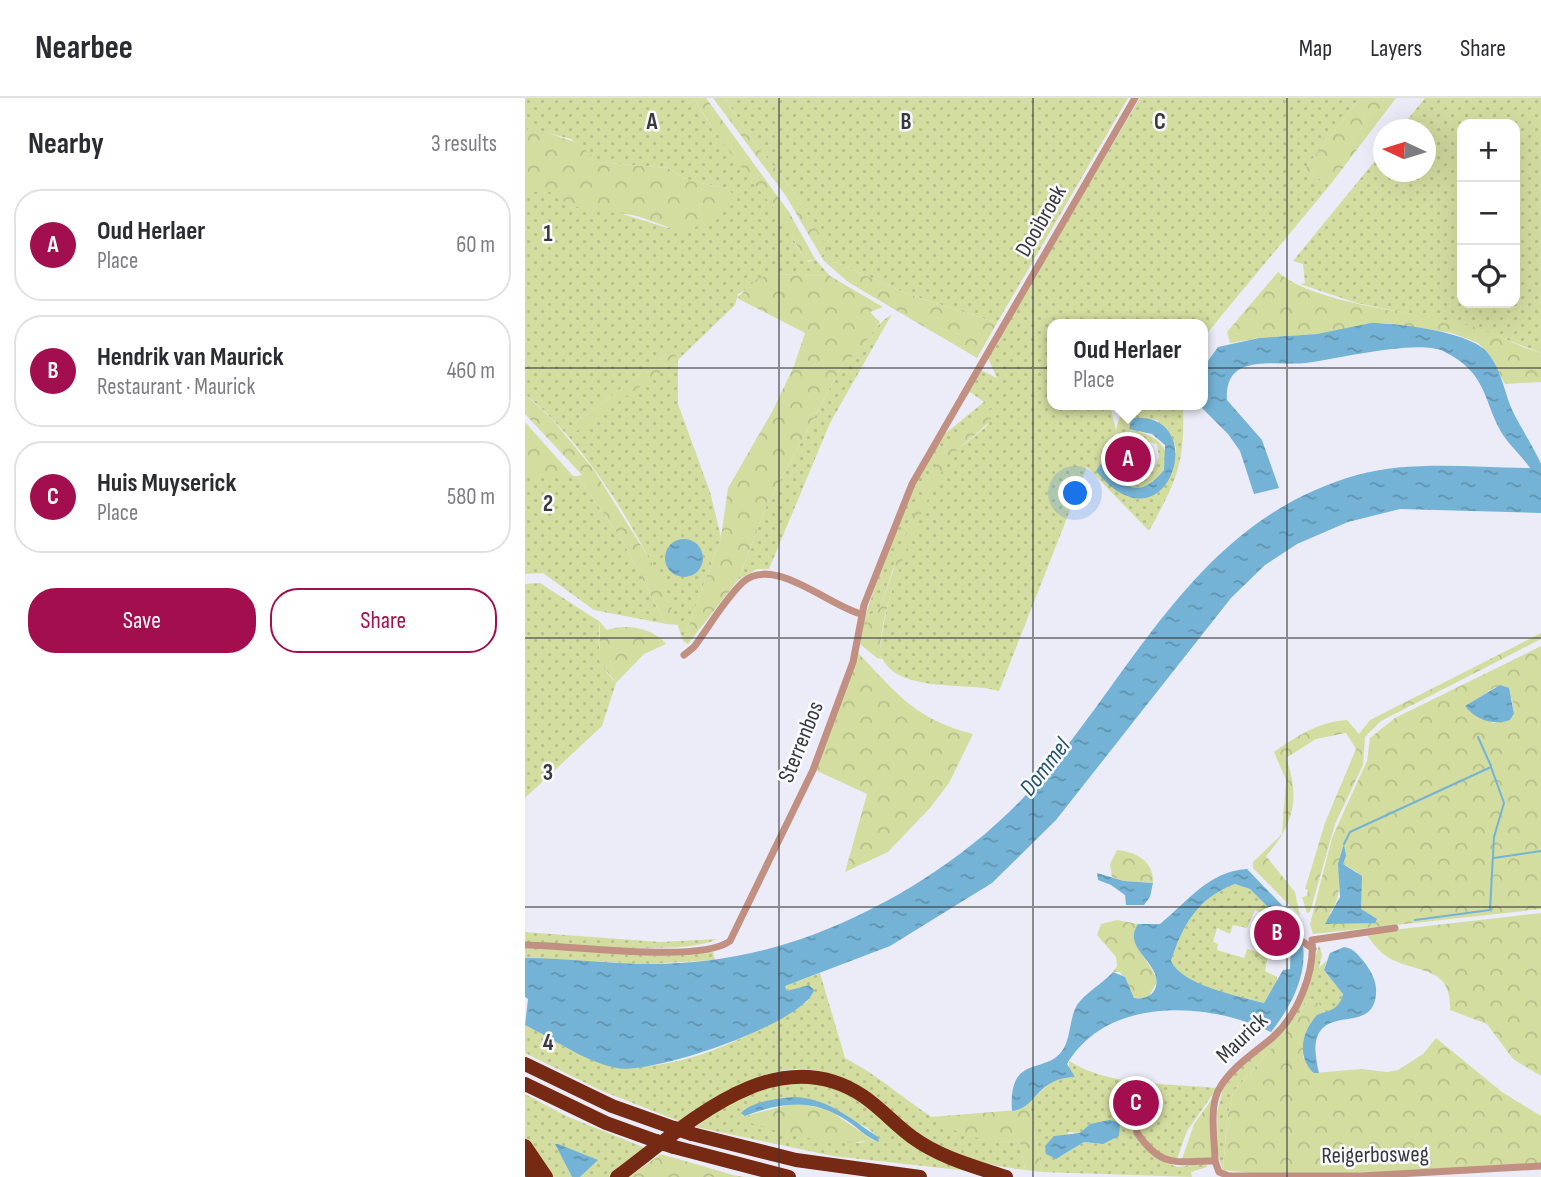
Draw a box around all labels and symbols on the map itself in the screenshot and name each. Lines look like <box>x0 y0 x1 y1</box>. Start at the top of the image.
text: A <box>646 108 659 136</box>
text: B <box>901 108 912 136</box>
text: C <box>1154 108 1166 136</box>
north arrow <box>1373 119 1436 182</box>
street label: Dooibroek <box>1009 180 1073 262</box>
text: 1 <box>543 220 553 248</box>
pin: A <box>1105 433 1151 485</box>
your location <box>1058 476 1092 510</box>
text: 2 <box>543 490 553 518</box>
street label: Sterrenbos <box>772 697 830 787</box>
water label: Dommel <box>1013 732 1077 802</box>
text: 3 <box>543 759 553 787</box>
pin: B <box>1254 907 1300 959</box>
street label: Maurick <box>1210 1007 1274 1069</box>
text: 4 <box>543 1029 554 1057</box>
pin: C <box>1113 1077 1159 1129</box>
street label: Reigerbosweg <box>1321 1140 1429 1170</box>

